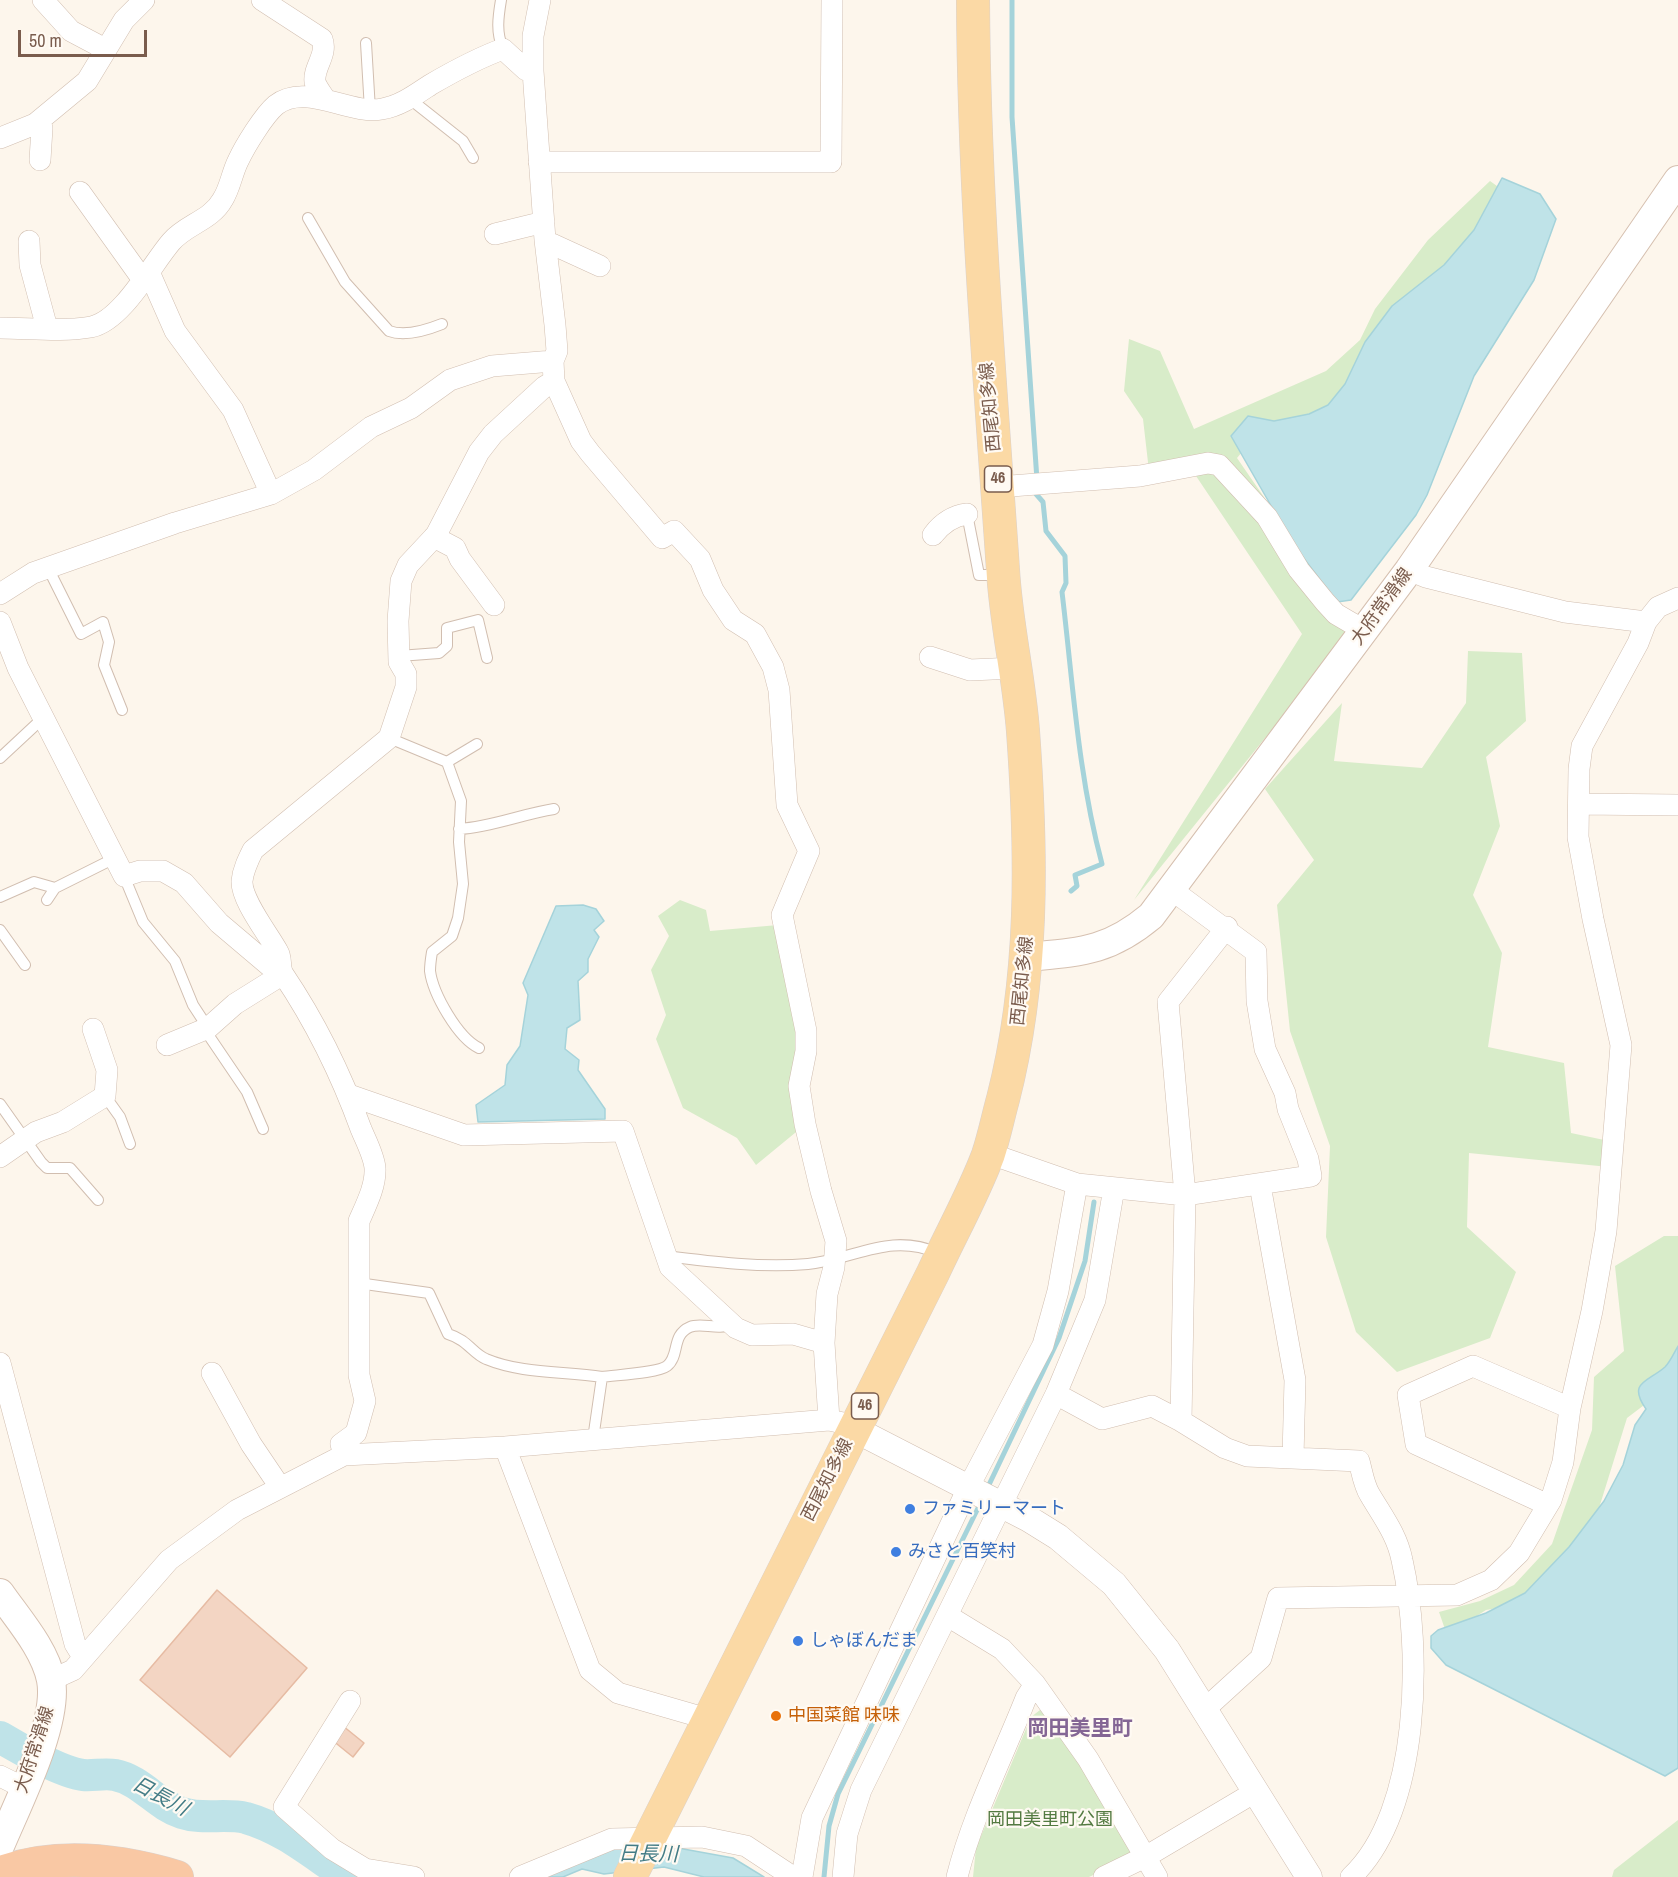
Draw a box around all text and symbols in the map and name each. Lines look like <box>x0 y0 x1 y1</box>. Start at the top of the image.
scale bar <box>21 18 150 56</box>
text: 50 m <box>29 28 62 53</box>
street label: 西尾知多線 <box>976 361 1006 453</box>
road number: 46 <box>984 466 1012 492</box>
street label: 大府常滑線 <box>1347 564 1417 650</box>
street label: 西尾知多線 <box>1008 935 1038 1027</box>
road number: 46 <box>852 1393 878 1419</box>
street label: 西尾知多線 <box>798 1435 858 1525</box>
place label: ファミリーマート <box>922 1498 1066 1520</box>
marker: ファミリーマート <box>903 1502 917 1516</box>
place label: みさと百笑村 <box>908 1541 1016 1563</box>
marker: みさと百笑村 <box>889 1545 903 1559</box>
place label: しゃぼんだま <box>810 1630 918 1652</box>
marker: しゃぼんだま <box>791 1634 805 1648</box>
street label: 大府常滑線 <box>11 1704 59 1796</box>
place label: 中国菜館 味味 <box>788 1705 900 1727</box>
marker: 中国菜館 味味 <box>769 1709 783 1723</box>
district label: 岡田美里町 <box>1028 1716 1132 1742</box>
water label: 日長川 <box>128 1772 192 1822</box>
park label: 岡田美里町公園 <box>987 1809 1113 1831</box>
water label: 日長川 <box>618 1842 678 1868</box>

